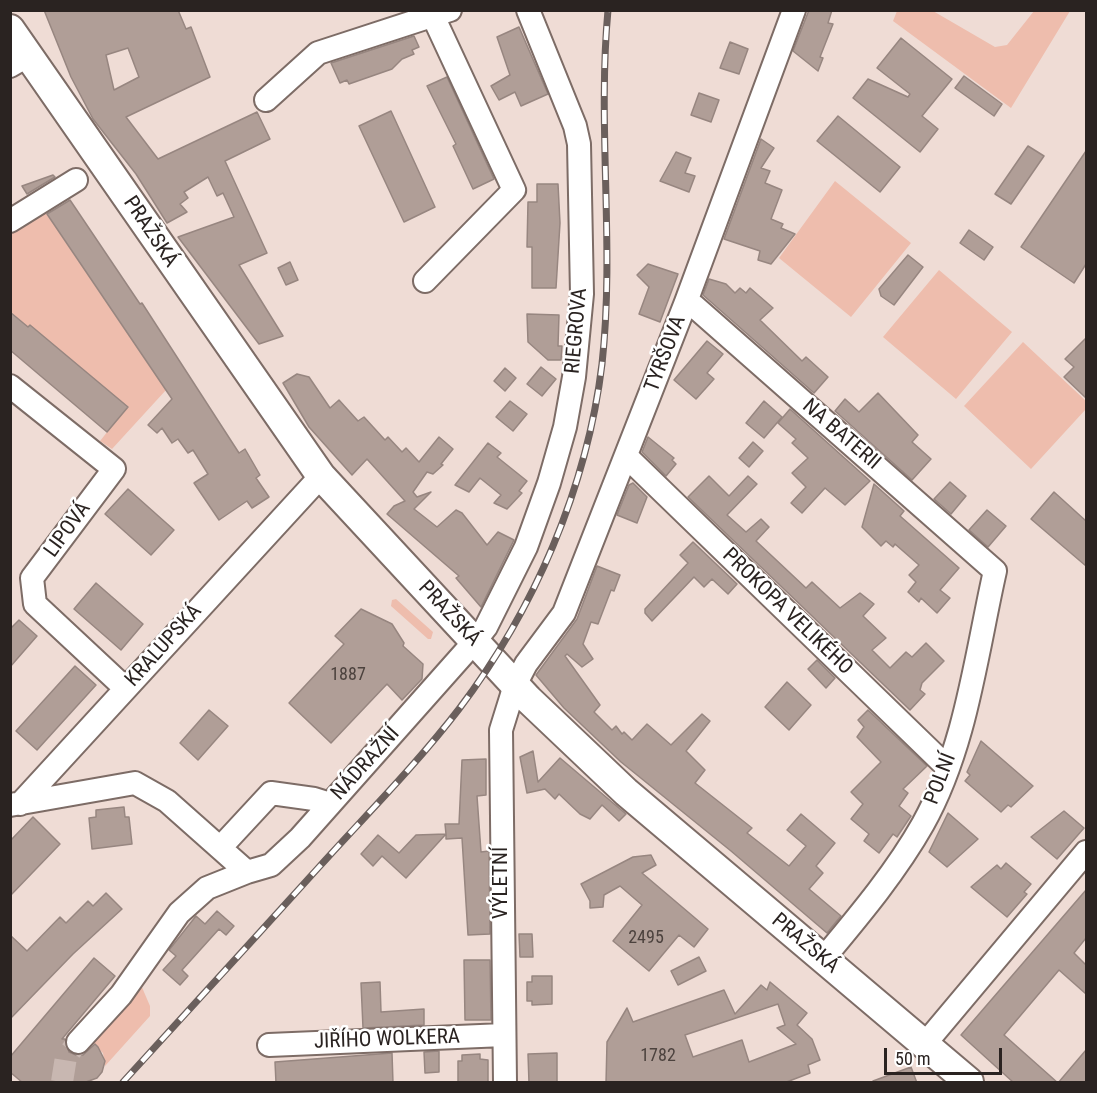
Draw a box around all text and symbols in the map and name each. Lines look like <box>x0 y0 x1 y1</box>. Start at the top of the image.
street label: PRAŽSKÁ <box>117 192 183 272</box>
street label: RIEGROVA <box>561 287 593 375</box>
street label: TYRŠOVA <box>640 312 692 396</box>
street label: NA BATERII <box>797 394 885 476</box>
street label: LIPOVÁ <box>39 497 97 563</box>
street label: PROKOPA VELIKÉHO <box>717 543 857 681</box>
street label: PRAŽSKÁ <box>412 576 486 652</box>
street label: KRALUPSKÁ <box>121 600 207 692</box>
house number: 1887 <box>330 664 366 686</box>
street label: NÁDRAŽNÍ <box>327 722 405 806</box>
street label: POLNÍ <box>920 750 962 808</box>
street label: VÝLETNÍ <box>489 847 515 919</box>
street label: PRAŽSKÁ <box>766 909 844 979</box>
house number: 2495 <box>628 927 664 949</box>
street label: JIŘÍHO WOLKERA <box>314 1025 460 1055</box>
scale bar <box>887 1036 1006 1074</box>
house number: 1782 <box>640 1045 676 1067</box>
text: 50 m <box>895 1048 930 1069</box>

